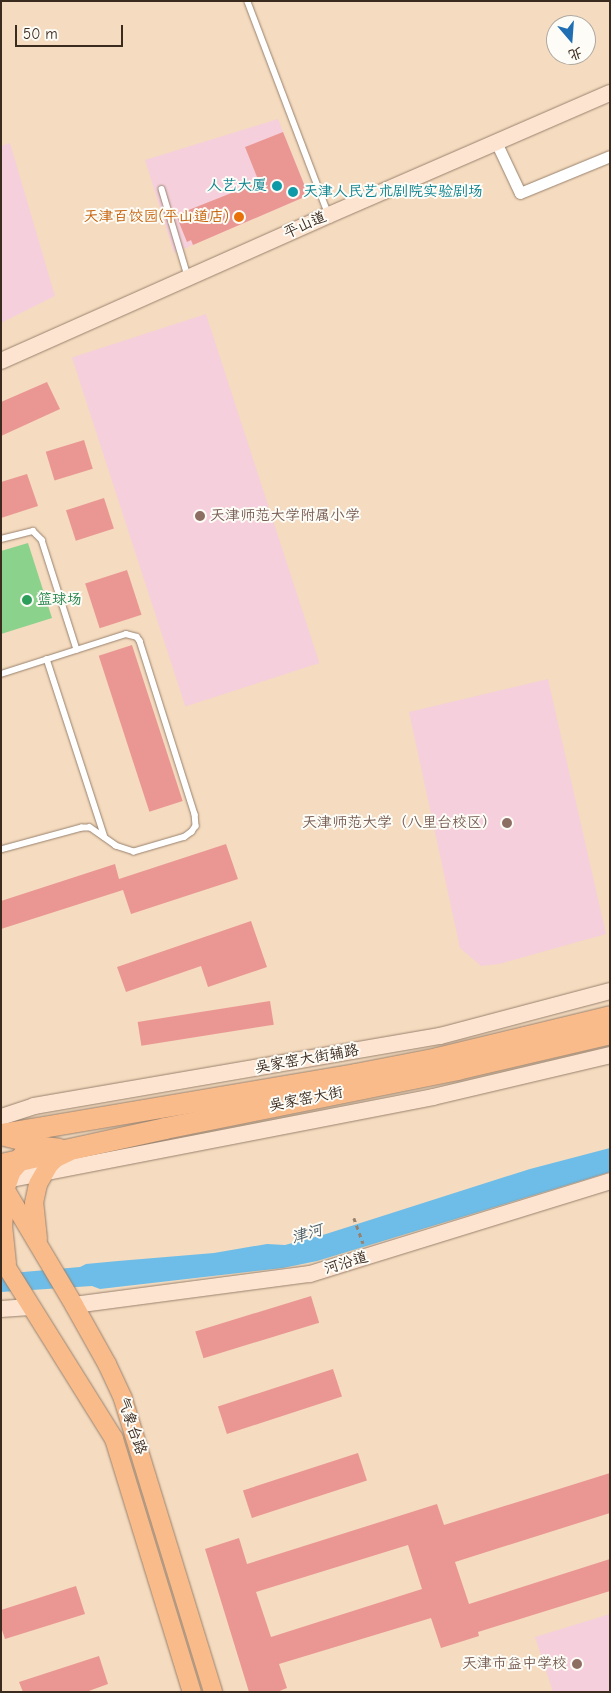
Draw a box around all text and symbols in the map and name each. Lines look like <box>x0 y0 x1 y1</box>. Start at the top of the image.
scale bar <box>18 15 125 47</box>
north arrow <box>546 15 596 65</box>
text: 50 m <box>23 25 58 43</box>
text: 北 <box>566 44 585 64</box>
place label: 人艺大厦 <box>207 177 267 195</box>
marker: 人艺大厦 <box>271 180 283 192</box>
place label: 天津人民艺术剧院实验剧场 <box>303 183 483 201</box>
marker: 天津人民艺术剧院实验剧场 <box>287 186 299 198</box>
place label: 天津百饺园(平山道店) <box>84 208 229 226</box>
street label: 平山道 <box>281 208 329 242</box>
marker: 天津百饺园(平山道店) <box>233 211 245 223</box>
place label: 天津师范大学附属小学 <box>210 507 360 525</box>
marker: 天津师范大学附属小学 <box>194 510 206 522</box>
place label: 篮球场 <box>37 591 82 609</box>
marker: 篮球场 <box>21 594 33 606</box>
place label: 天津师范大学（八里台校区） <box>302 814 497 832</box>
marker: 天津师范大学（八里台校区） <box>501 817 513 829</box>
street label: 吴家窑大街辅路 <box>254 1041 360 1077</box>
street label: 吴家窑大街 <box>267 1083 345 1115</box>
water label: 津河 <box>289 1220 325 1248</box>
street label: 河沿道 <box>322 1248 370 1278</box>
street label: 气象台路 <box>114 1395 150 1457</box>
place label: 天津市益中学校 <box>462 1655 567 1673</box>
marker: 天津市益中学校 <box>571 1658 583 1670</box>

